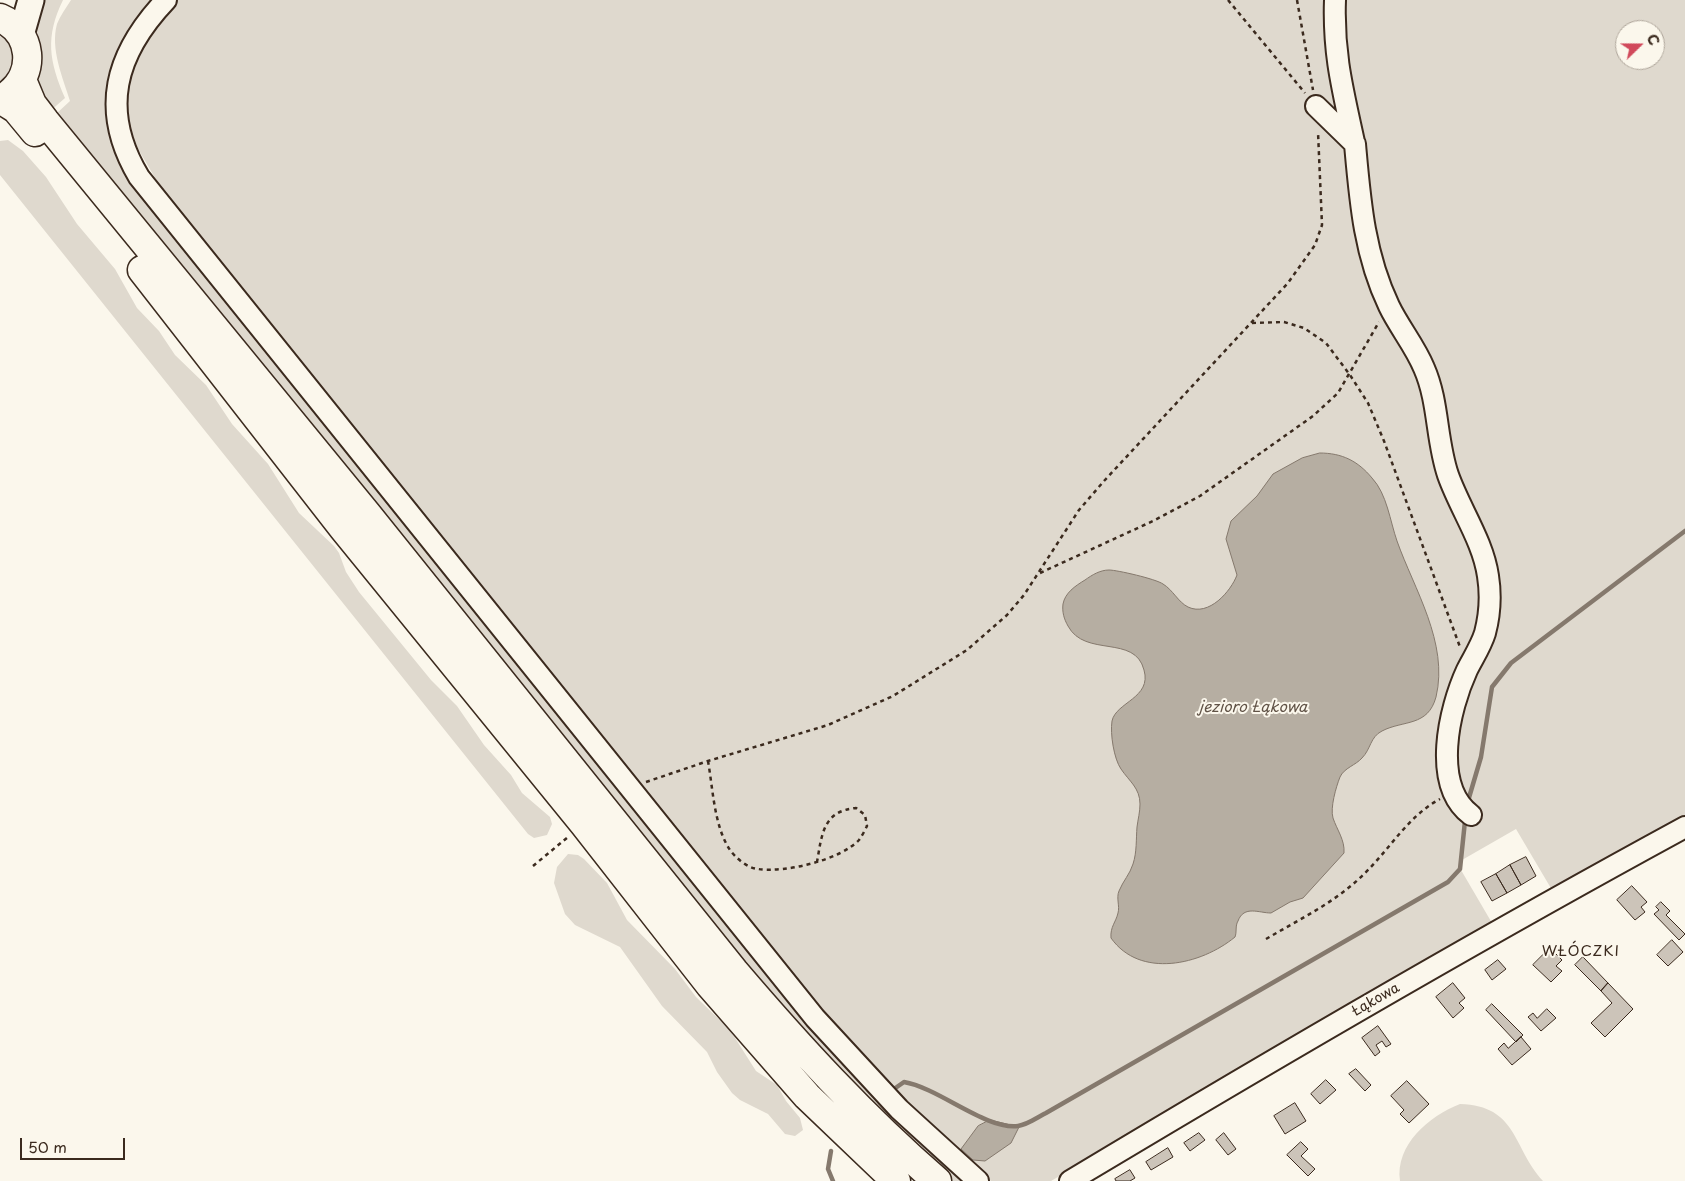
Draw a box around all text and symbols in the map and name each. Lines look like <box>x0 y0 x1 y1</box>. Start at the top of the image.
north arrow <box>1615 20 1665 70</box>
text: С <box>1642 31 1665 48</box>
water label: jezioro Łąkowa <box>1199 699 1307 717</box>
district label: WŁÓCZKI <box>1541 943 1621 961</box>
street label: Łąkowa <box>1349 980 1403 1020</box>
scale bar <box>22 1128 128 1160</box>
text: 50 m <box>28 1135 67 1158</box>

